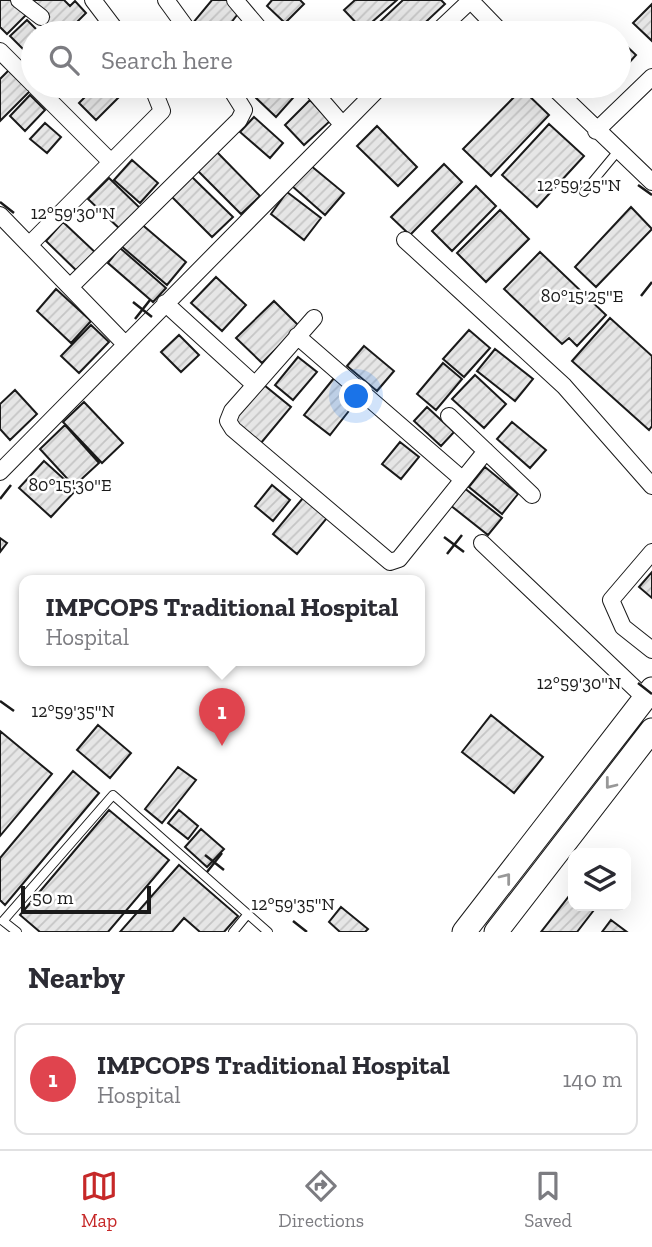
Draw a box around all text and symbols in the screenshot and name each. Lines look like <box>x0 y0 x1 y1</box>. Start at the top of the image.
search box <box>21 21 631 98</box>
icon: search <box>45 41 83 79</box>
text: Search here <box>101 44 233 76</box>
text: 12°59'25"N <box>537 174 621 196</box>
text: 12°59'30"N <box>31 202 115 224</box>
text: 80°15'25"E <box>541 285 623 307</box>
your location <box>339 379 373 413</box>
text: 80°15'30"E <box>28 474 112 496</box>
popup <box>19 575 425 666</box>
text: IMPCOPS Traditional Hospital <box>45 591 399 623</box>
text: Hospital <box>45 623 129 651</box>
text: 12°59'30"N <box>537 672 621 694</box>
pin: 1 <box>199 688 245 746</box>
text: 12°59'35"N <box>31 700 115 722</box>
one-way arrow <box>606 776 619 788</box>
map controls <box>568 848 631 911</box>
button: layers <box>568 848 631 911</box>
one-way arrow <box>497 873 510 886</box>
scale bar <box>21 883 150 915</box>
text: 50 m <box>32 886 73 909</box>
text: 12°59'35"N <box>251 893 335 915</box>
text: Nearby <box>28 960 125 996</box>
text: IMPCOPS Traditional Hospital <box>97 1049 450 1081</box>
text: 1 <box>48 1065 58 1093</box>
text: 140 m <box>562 1065 622 1093</box>
text: Hospital <box>97 1081 181 1109</box>
tab: Map <box>80 1167 118 1232</box>
tab: Directions <box>278 1167 364 1232</box>
tab: Saved <box>524 1167 572 1232</box>

